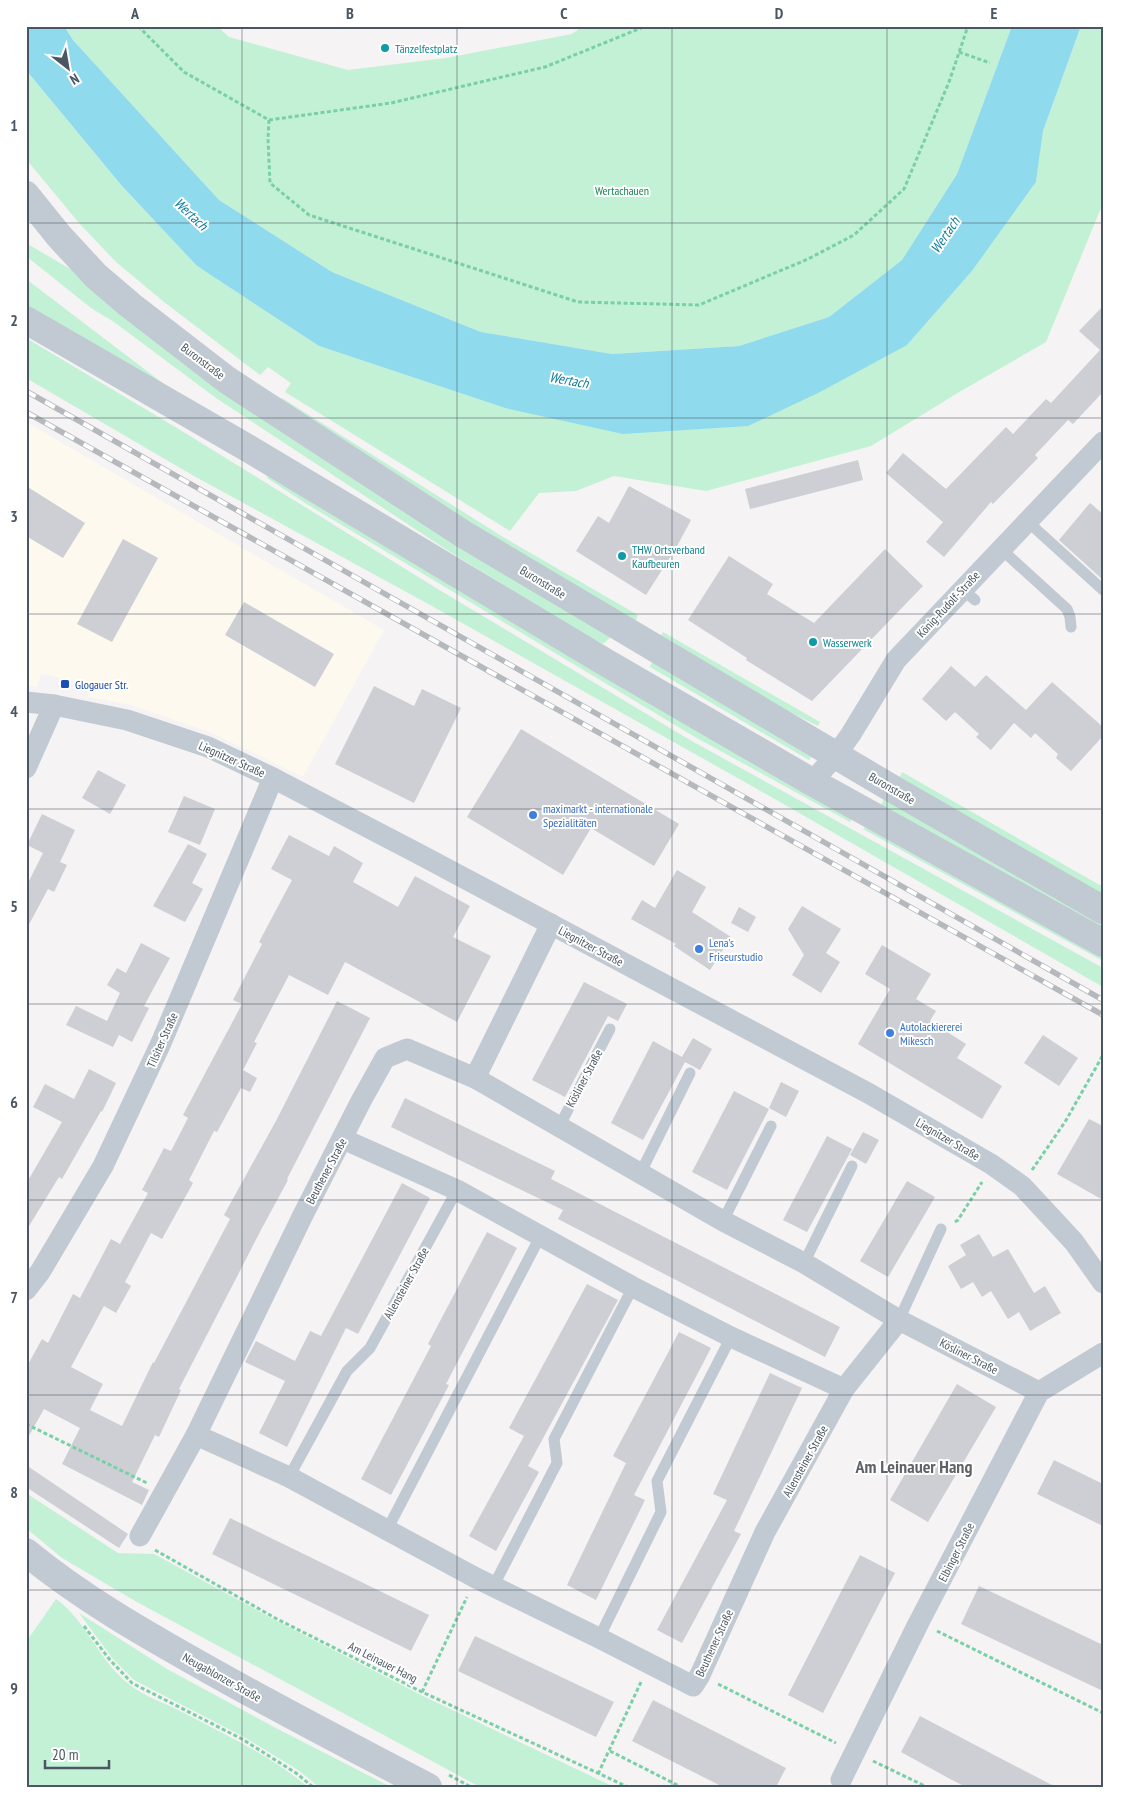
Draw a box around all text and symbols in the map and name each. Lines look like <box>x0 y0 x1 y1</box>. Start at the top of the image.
text: A <box>130 3 140 23</box>
text: B <box>346 3 354 23</box>
text: C <box>560 3 568 23</box>
text: D <box>775 3 784 23</box>
text: E <box>991 3 998 23</box>
place label: Tänzelfestplatz <box>395 41 457 56</box>
north arrow <box>42 42 92 92</box>
marker: Tänzelfestplatz <box>379 42 391 54</box>
text: N <box>67 69 83 89</box>
text: 1 <box>10 115 18 135</box>
park label: Wertachauen <box>595 183 649 198</box>
water label: Wertach <box>170 194 212 235</box>
water label: Wertach <box>927 213 964 256</box>
text: 2 <box>10 310 18 330</box>
street label: Buronstraße <box>178 340 228 382</box>
water label: Wertach <box>548 368 591 392</box>
text: 3 <box>10 506 18 526</box>
place label: THW Ortsverband Kaufbeuren <box>632 542 705 571</box>
marker: THW Ortsverband Kaufbeuren <box>616 550 628 562</box>
street label: Buronstraße <box>517 562 569 602</box>
street label: König-Rudolf-Straße <box>913 568 983 640</box>
place label: Wasserwerk <box>823 635 872 650</box>
marker: Wasserwerk <box>807 636 819 648</box>
place label: Glogauer Str. <box>75 677 128 692</box>
marker: Glogauer Str. <box>59 678 71 690</box>
text: 4 <box>10 701 18 721</box>
street label: Liegnitzer Straße <box>196 738 268 780</box>
street label: Buronstraße <box>866 769 918 807</box>
place label: maximarkt - internationale Spezialitäten <box>543 801 653 830</box>
marker: maximarkt - internationale Spezialitäten <box>527 809 539 821</box>
text: 5 <box>10 896 18 916</box>
street label: Liegnitzer Straße <box>556 923 626 969</box>
place label: Lena's Friseurstudio <box>709 935 763 964</box>
marker: Lena's Friseurstudio <box>693 943 705 955</box>
street label: Tilsiter Straße <box>143 1010 181 1070</box>
place label: Autolackiererei Mikesch <box>900 1019 962 1048</box>
marker: Autolackiererei Mikesch <box>884 1027 896 1039</box>
street label: Kösliner Straße <box>562 1046 606 1110</box>
text: 6 <box>10 1092 18 1112</box>
street label: Liegnitzer Straße <box>913 1115 983 1163</box>
street label: Beuthener Straße <box>302 1135 350 1207</box>
street label: Allensteiner Straße <box>380 1244 432 1321</box>
text: 7 <box>10 1287 18 1307</box>
street label: Kösliner Straße <box>937 1335 1001 1377</box>
street label: Allensteiner Straße <box>779 1422 831 1499</box>
district label: Am Leinauer Hang <box>855 1455 972 1478</box>
text: 8 <box>10 1482 18 1502</box>
street label: Elbinger Straße <box>935 1520 977 1584</box>
street label: Beuthener Straße <box>692 1607 736 1679</box>
street label: Am Leinauer Hang <box>346 1638 420 1686</box>
street label: Neugablonzer Straße <box>180 1649 264 1705</box>
text: 9 <box>10 1678 18 1698</box>
scale bar <box>45 1738 109 1770</box>
text: 20 m <box>52 1745 78 1764</box>

